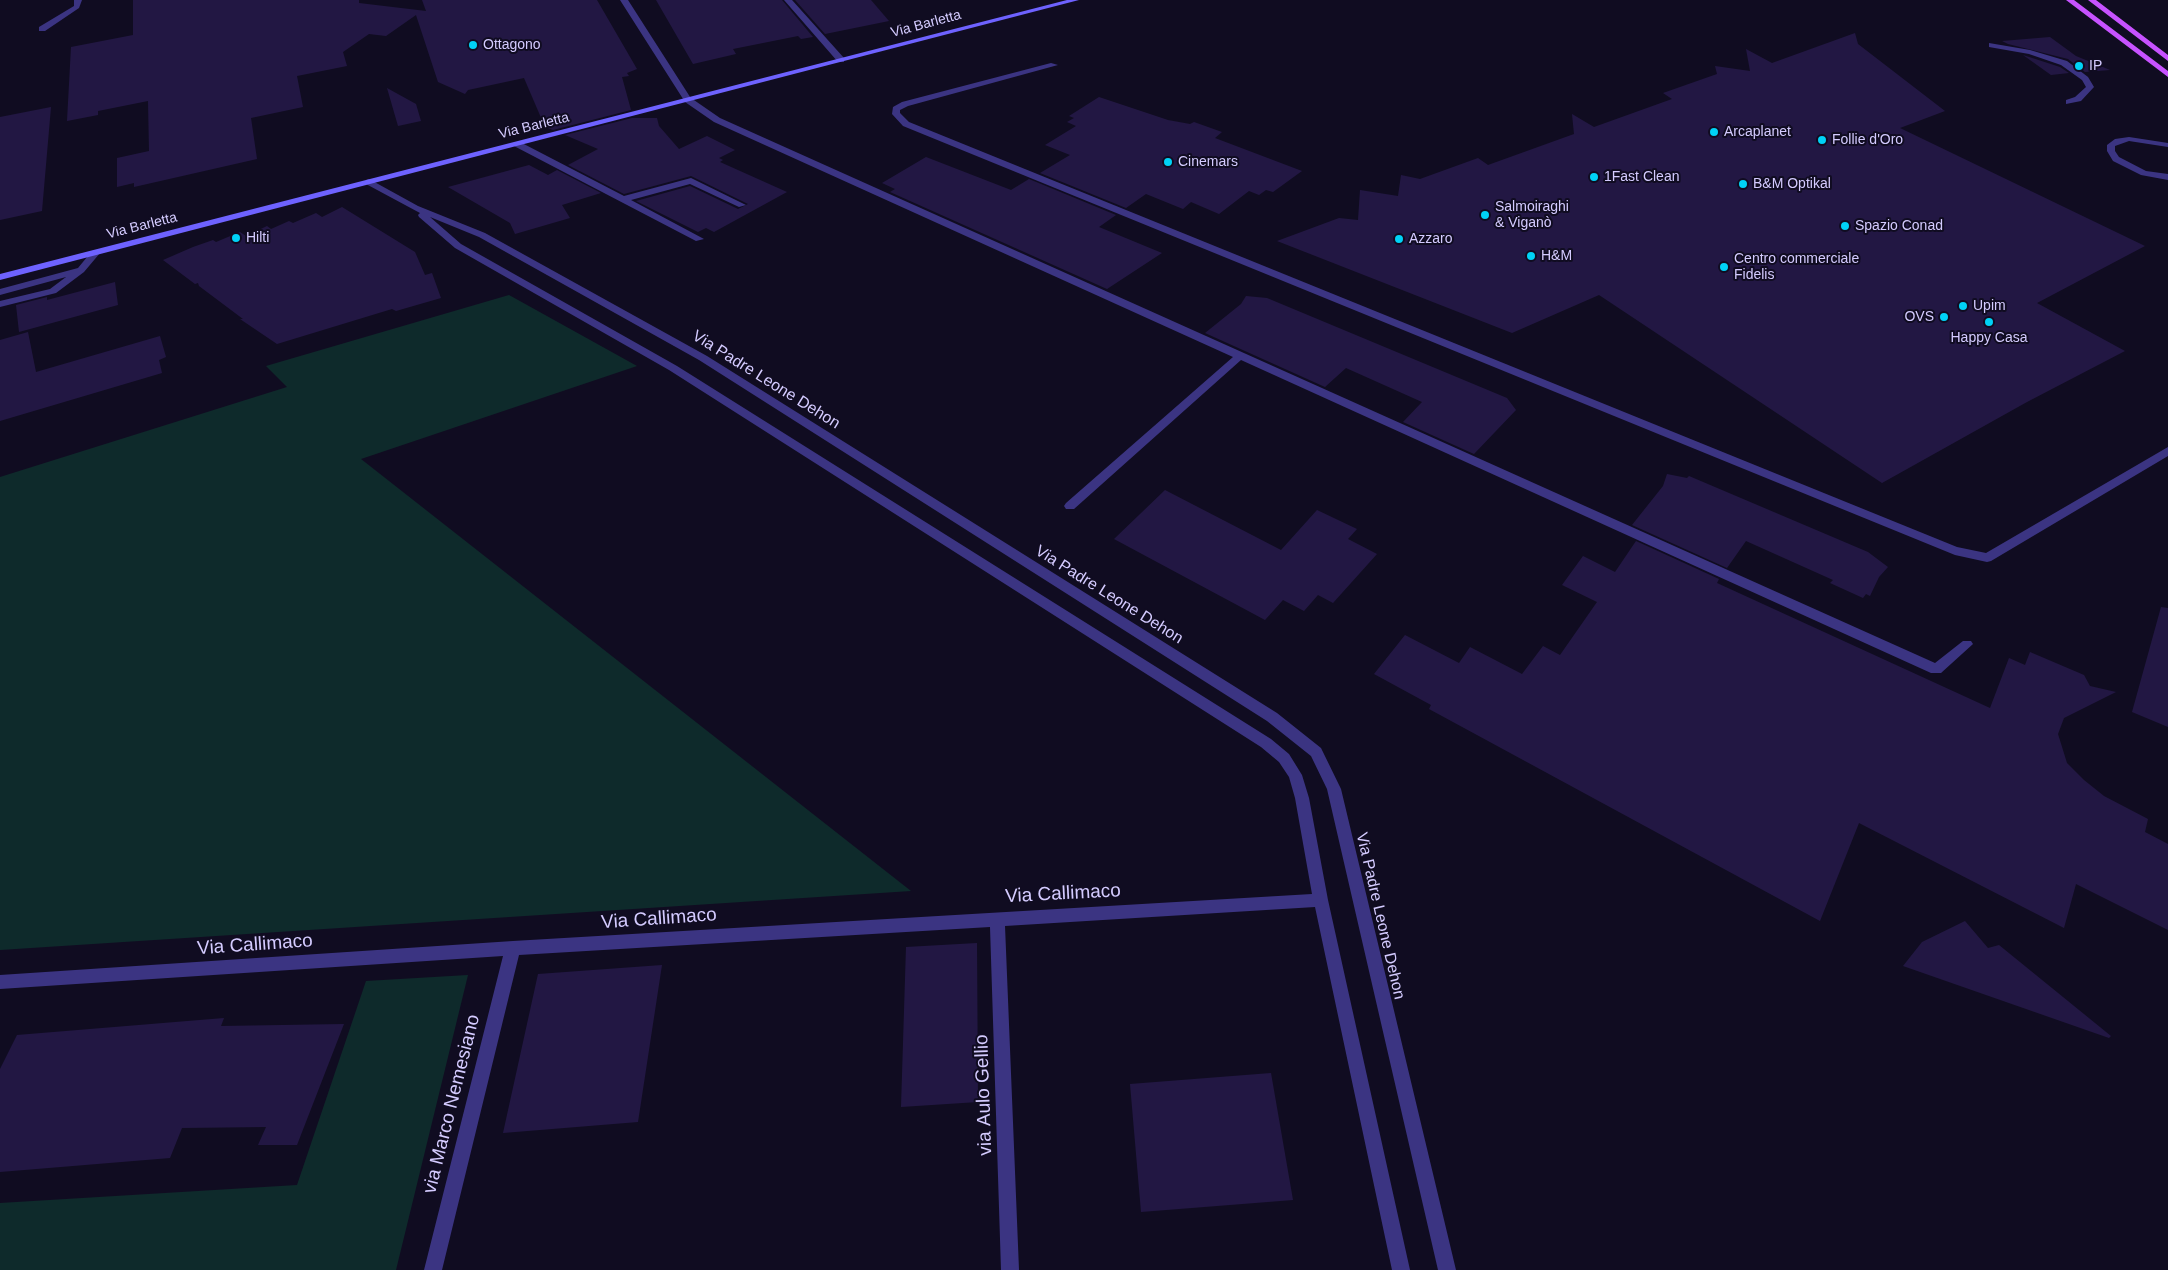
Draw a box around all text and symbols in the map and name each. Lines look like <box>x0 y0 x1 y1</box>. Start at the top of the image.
street label: Via Barletta <box>889 7 963 41</box>
place label: Ottagono <box>483 37 541 53</box>
marker: Ottagono <box>467 39 479 51</box>
place label: IP <box>2089 58 2102 74</box>
marker: IP <box>2073 60 2085 72</box>
street label: Via Barletta <box>497 109 571 143</box>
place label: Arcaplanet <box>1724 124 1791 140</box>
marker: Arcaplanet <box>1708 126 1720 138</box>
place label: Follie d'Oro <box>1832 132 1903 148</box>
marker: Follie d'Oro <box>1816 134 1828 146</box>
place label: Cinemars <box>1178 154 1238 170</box>
marker: Cinemars <box>1162 156 1174 168</box>
place label: 1Fast Clean <box>1604 169 1679 185</box>
marker: 1Fast Clean <box>1588 171 1600 183</box>
place label: B&M Optikal <box>1753 176 1831 192</box>
marker: B&M Optikal <box>1737 178 1749 190</box>
place label: Salmoiraghi & Viganò <box>1495 199 1569 232</box>
street label: Via Barletta <box>105 209 179 243</box>
marker: Salmoiraghi & Viganò <box>1479 209 1491 221</box>
place label: Spazio Conad <box>1855 218 1943 234</box>
marker: Spazio Conad <box>1839 220 1851 232</box>
place label: Hilti <box>246 230 269 246</box>
place label: Azzaro <box>1409 231 1453 247</box>
marker: Hilti <box>230 232 242 244</box>
marker: Azzaro <box>1393 233 1405 245</box>
place label: H&M <box>1541 248 1572 264</box>
marker: H&M <box>1525 250 1537 262</box>
place label: Centro commerciale Fidelis <box>1734 251 1859 284</box>
marker: Centro commerciale Fidelis <box>1718 261 1730 273</box>
place label: Upim <box>1973 298 2006 314</box>
marker: Upim <box>1957 300 1969 312</box>
place label: OVS <box>1904 309 1934 325</box>
marker: OVS <box>1938 311 1950 323</box>
marker: Happy Casa <box>1983 316 1995 328</box>
street label: Via Padre Leone Dehon <box>689 327 843 433</box>
place label: Happy Casa <box>1950 330 2028 346</box>
street label: Via Padre Leone Dehon <box>1032 542 1186 648</box>
street label: Via Padre Leone Dehon <box>1351 831 1409 1001</box>
street label: Via Callimaco <box>1005 880 1121 908</box>
street label: Via Callimaco <box>600 904 718 934</box>
street label: Via Callimaco <box>196 930 314 960</box>
street label: via Marco Nemesiano <box>419 1012 485 1196</box>
street label: via Aulo Gellio <box>970 1034 998 1156</box>

